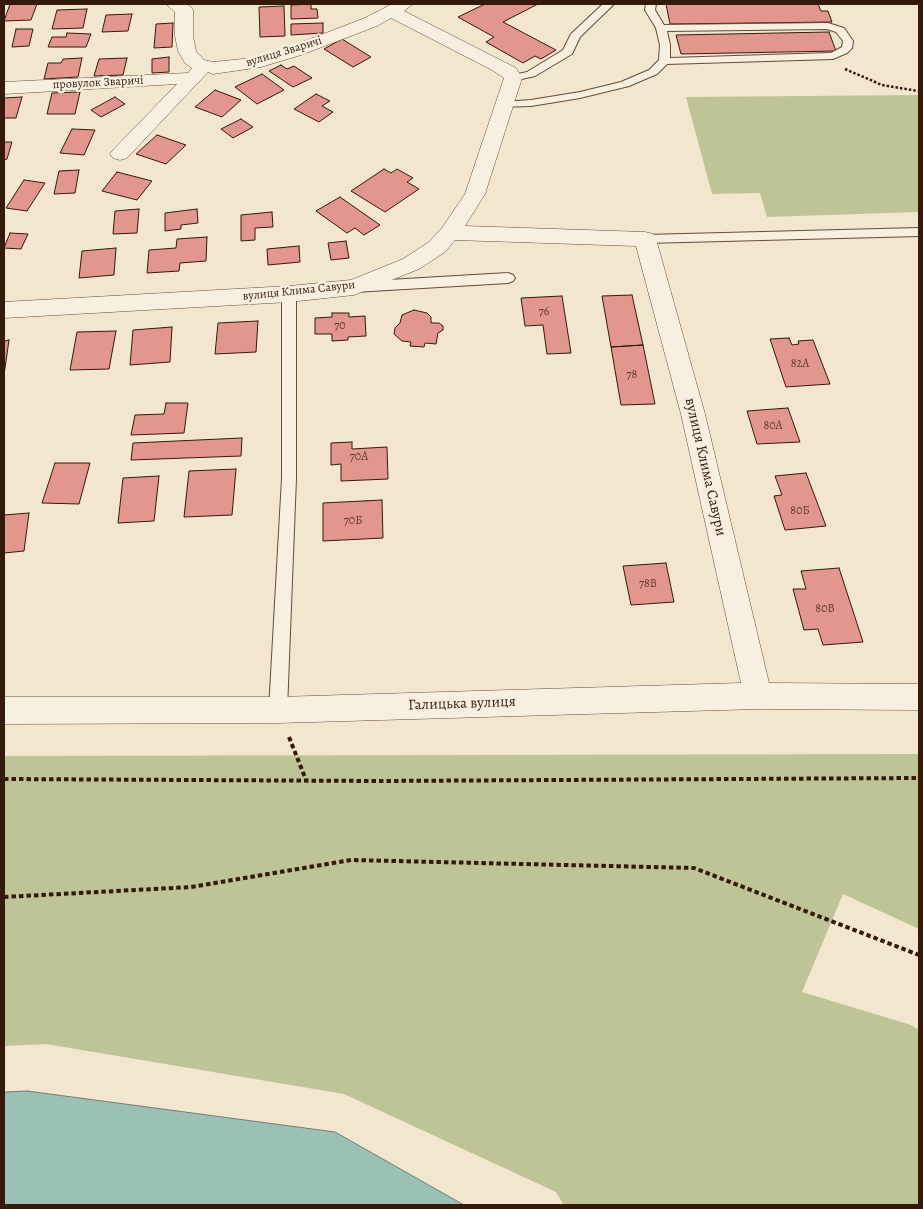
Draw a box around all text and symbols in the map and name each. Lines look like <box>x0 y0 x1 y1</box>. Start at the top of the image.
street label: вулиця Зваричі <box>244 34 324 70</box>
street label: провулок Зваричі <box>52 73 144 93</box>
street label: вулиця Клима Савури <box>242 278 356 304</box>
house number: 76 <box>539 305 549 319</box>
house number: 70 <box>334 319 346 333</box>
house number: 82А <box>791 357 809 371</box>
house number: 78 <box>627 368 637 382</box>
street label: вулиця Клима Савури <box>680 396 730 538</box>
house number: 80А <box>763 419 783 433</box>
house number: 70А <box>350 450 368 464</box>
house number: 80Б <box>790 504 810 518</box>
house number: 70Б <box>344 514 362 528</box>
house number: 78В <box>639 577 657 591</box>
house number: 80В <box>815 602 835 616</box>
street label: Галицька вулиця <box>408 693 516 715</box>

